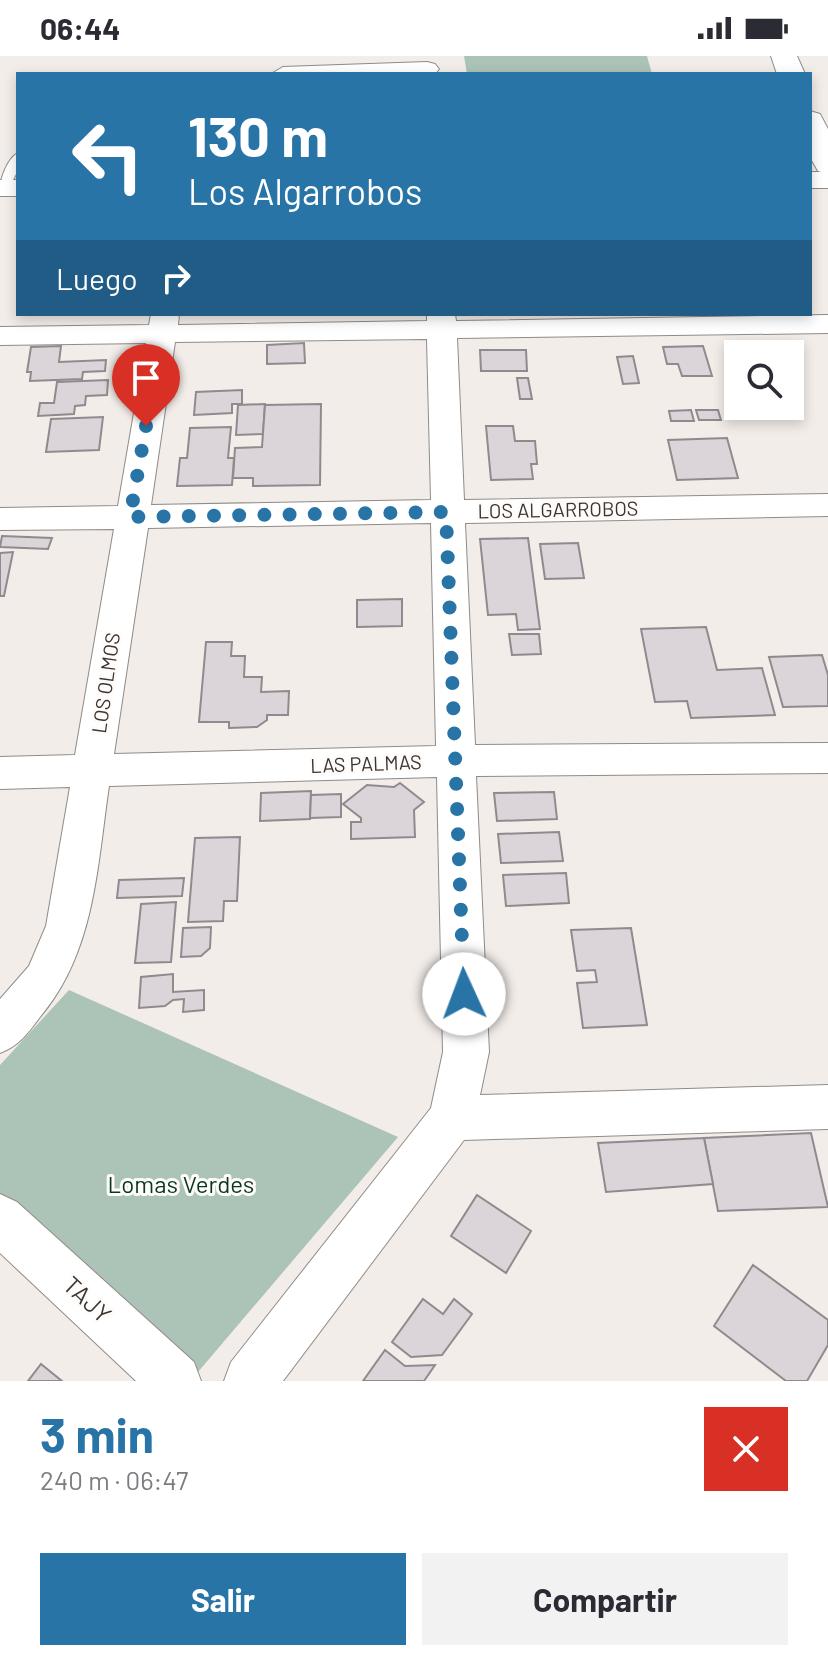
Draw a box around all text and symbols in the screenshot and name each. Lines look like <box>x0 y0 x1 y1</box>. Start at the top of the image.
text: 06:44 <box>40 10 120 46</box>
text: 130 m <box>188 101 328 168</box>
icon: left <box>56 104 160 208</box>
text: Los Algarrobos <box>188 169 422 212</box>
icon: right <box>154 256 198 300</box>
text: Luego <box>56 260 138 296</box>
map controls <box>724 340 804 420</box>
button: search <box>724 340 804 420</box>
pin <box>112 344 180 426</box>
icon: arrive <box>124 356 168 400</box>
street label: LOS ALGARROBOS <box>477 496 639 522</box>
street label: LOS OLMOS <box>86 631 124 735</box>
street label: LAS PALMAS <box>310 749 422 777</box>
position arrow <box>422 952 506 1036</box>
park label: Lomas Verdes <box>108 1169 254 1198</box>
street label: TAJY <box>58 1270 118 1328</box>
text: 3 min <box>40 1405 154 1463</box>
button: close <box>704 1407 788 1491</box>
text: 240 m · 06:47 <box>40 1464 188 1495</box>
button: Salir <box>40 1553 406 1645</box>
button: Compartir <box>422 1553 788 1645</box>

